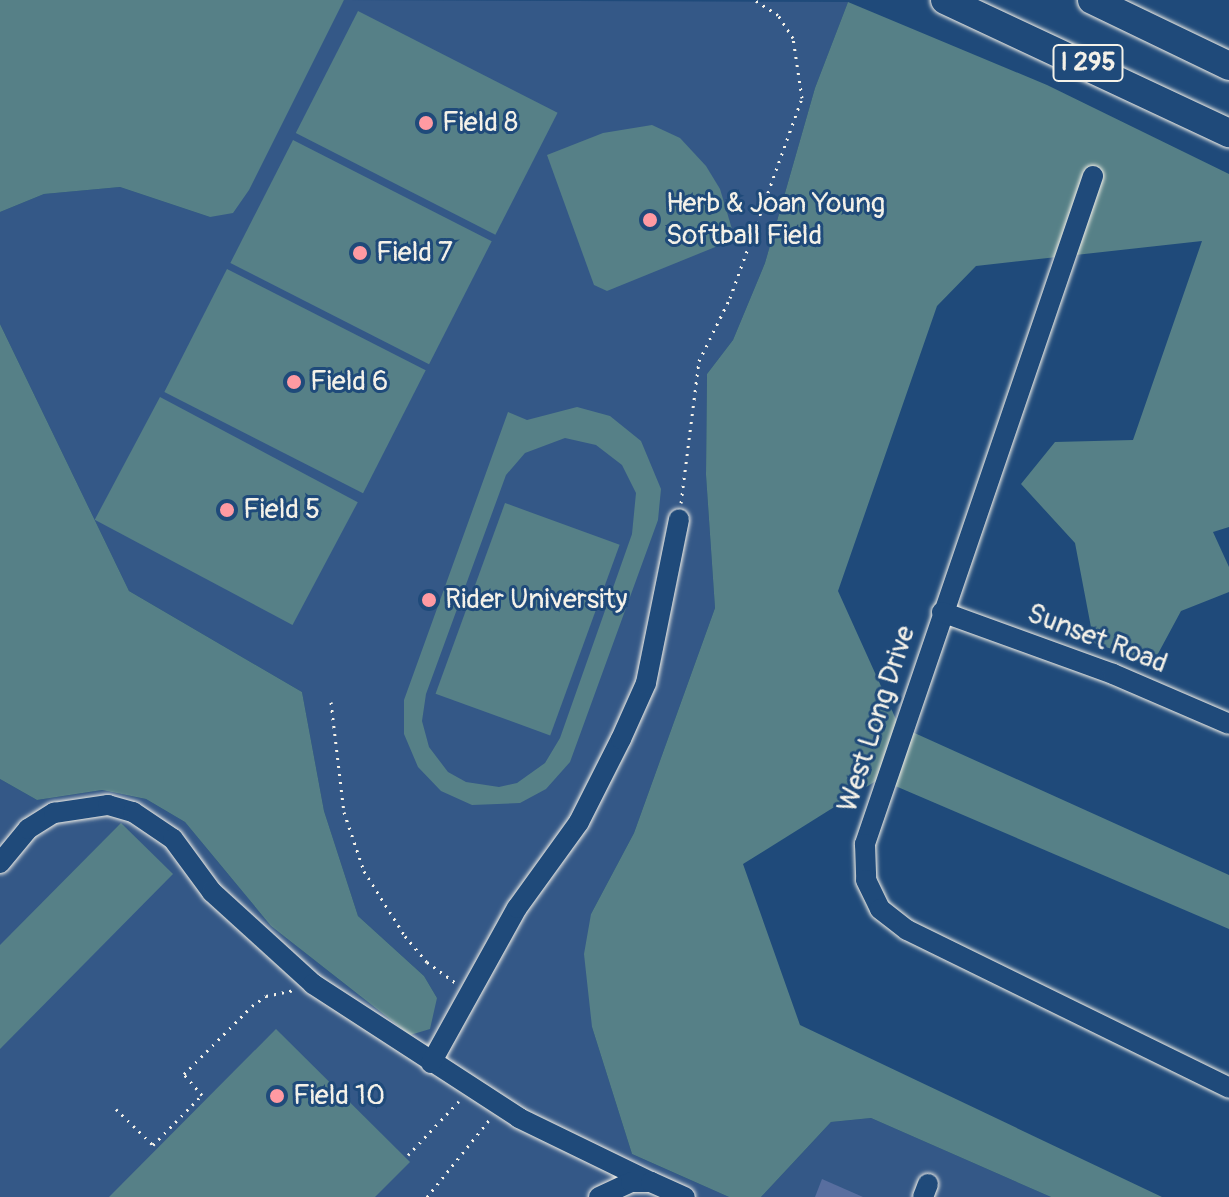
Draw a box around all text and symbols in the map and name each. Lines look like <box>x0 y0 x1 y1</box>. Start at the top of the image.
road number: I 295 <box>1052 41 1124 85</box>
place label: Field 8 <box>442 106 518 140</box>
marker: Field 8 <box>417 114 435 132</box>
place label: Herb & Joan Young Softball Field <box>666 187 885 253</box>
marker: Herb & Joan Young Softball Field <box>641 211 659 229</box>
place label: Field 7 <box>376 236 453 270</box>
marker: Field 7 <box>351 244 369 262</box>
place label: Field 6 <box>310 365 388 399</box>
marker: Field 6 <box>285 373 303 391</box>
place label: Field 5 <box>243 493 320 527</box>
marker: Field 5 <box>218 501 236 519</box>
place label: Rider University <box>445 583 627 617</box>
marker: Rider University <box>420 591 438 609</box>
street label: Sunset Road <box>1022 597 1172 681</box>
street label: West Long Drive <box>831 622 923 816</box>
place label: Field 10 <box>293 1079 385 1113</box>
marker: Field 10 <box>268 1087 286 1105</box>

